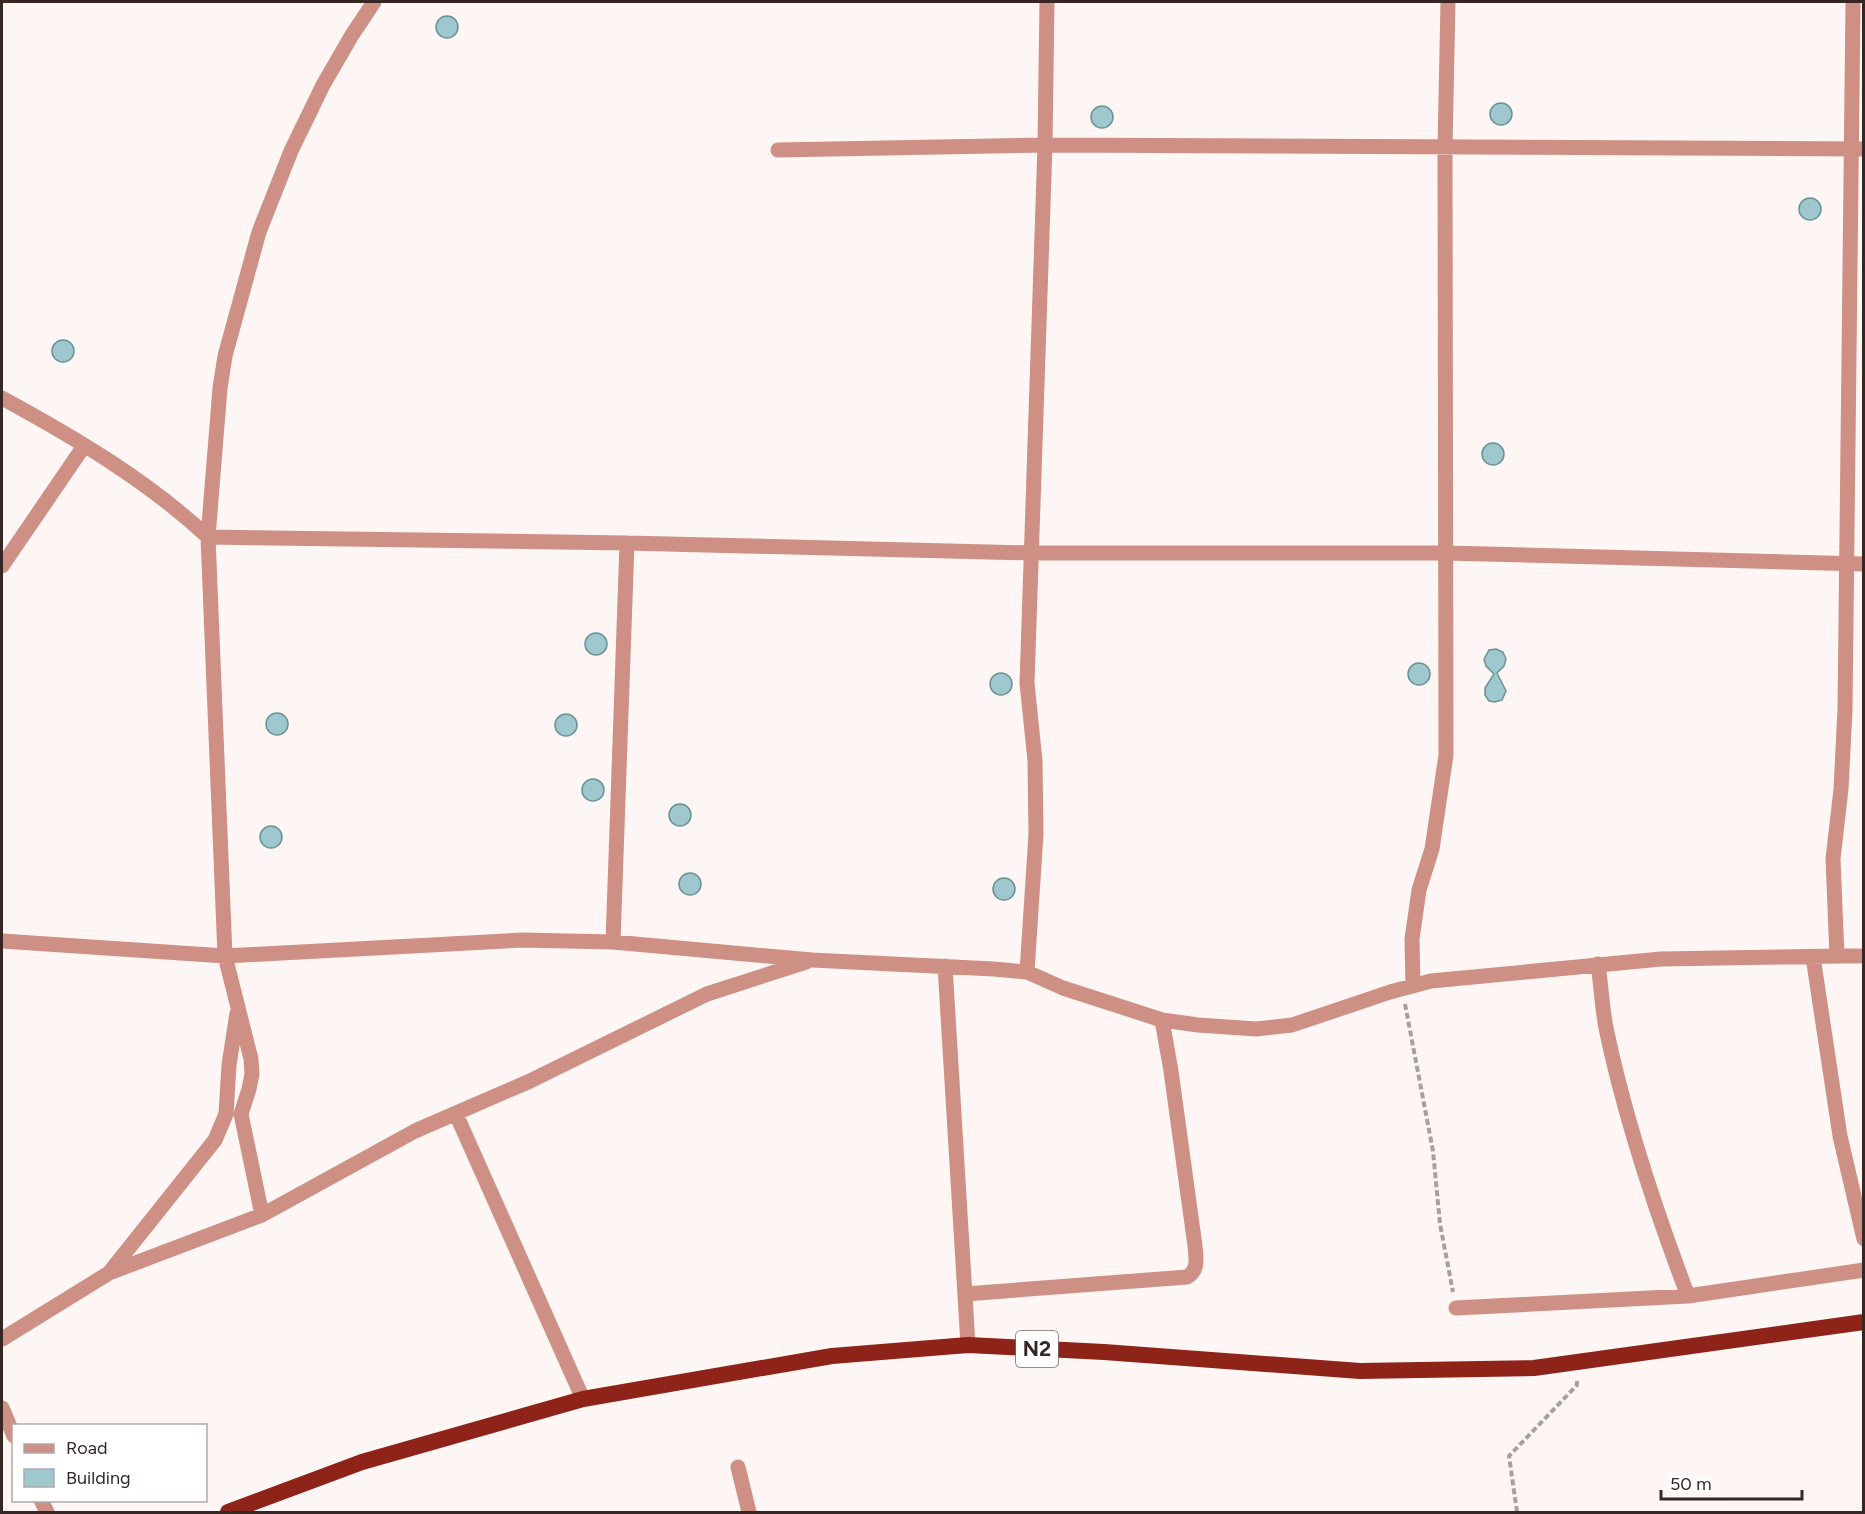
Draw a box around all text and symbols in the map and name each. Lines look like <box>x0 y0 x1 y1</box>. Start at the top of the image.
road number: N2 <box>1016 1331 1058 1367</box>
legend <box>12 1424 207 1502</box>
text: Road <box>66 1437 107 1459</box>
scale bar <box>1661 1463 1802 1501</box>
text: Building <box>66 1467 131 1489</box>
text: 50 m <box>1670 1473 1712 1495</box>

